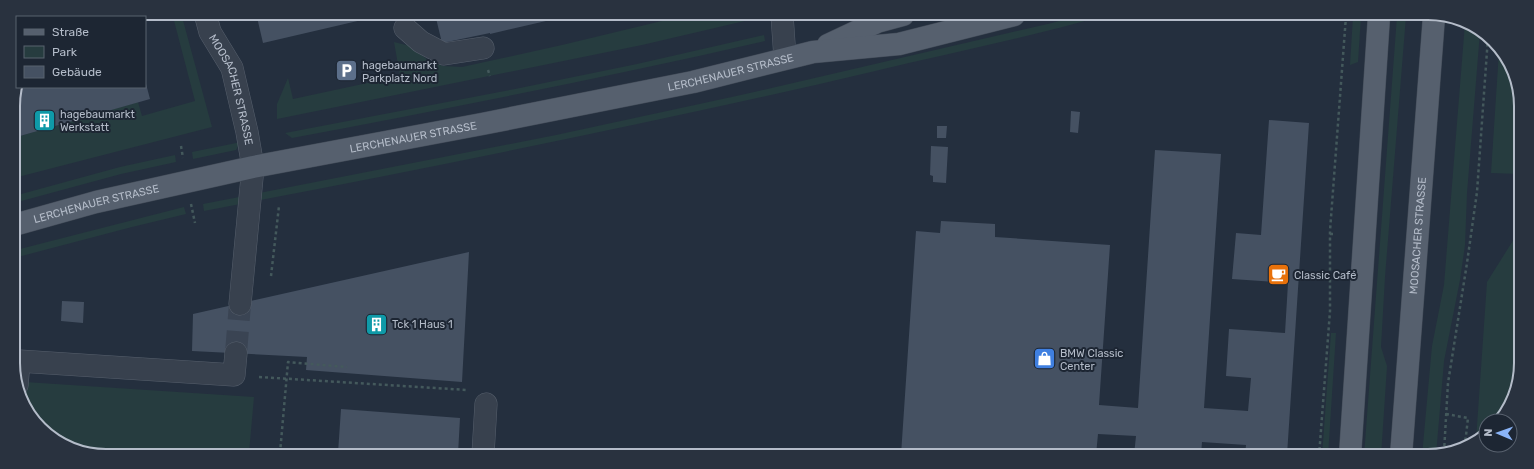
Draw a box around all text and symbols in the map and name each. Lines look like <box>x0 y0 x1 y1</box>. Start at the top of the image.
legend <box>16 16 146 88</box>
text: Straße <box>52 25 89 39</box>
street label: MOOSACHER STRASSE <box>206 32 255 146</box>
text: Park <box>52 45 78 59</box>
street label: LERCHENAUER STRASSE <box>667 51 795 94</box>
parking icon: hagebaumarkt Parkplatz Nord <box>334 58 360 84</box>
place label: hagebaumarkt Parkplatz Nord <box>362 59 437 85</box>
text: Gebäude <box>52 65 102 79</box>
building icon: hagebaumarkt Werkstatt <box>32 107 58 133</box>
place label: hagebaumarkt Werkstatt <box>60 108 135 134</box>
street label: LERCHENAUER STRASSE <box>349 119 478 156</box>
street label: MOOSACHER STRASSE <box>1407 176 1429 295</box>
street label: LERCHENAUER STRASSE <box>32 182 161 226</box>
cafe icon: Classic Café <box>1266 262 1292 288</box>
place label: Classic Café <box>1294 269 1356 282</box>
building icon: Tck 1 Haus 1 <box>363 311 389 337</box>
place label: Tck 1 Haus 1 <box>392 318 453 331</box>
shop icon: BMW Classic Center <box>1032 346 1058 372</box>
place label: BMW Classic Center <box>1060 347 1123 373</box>
north arrow <box>1478 413 1518 453</box>
text: N <box>1482 428 1495 437</box>

